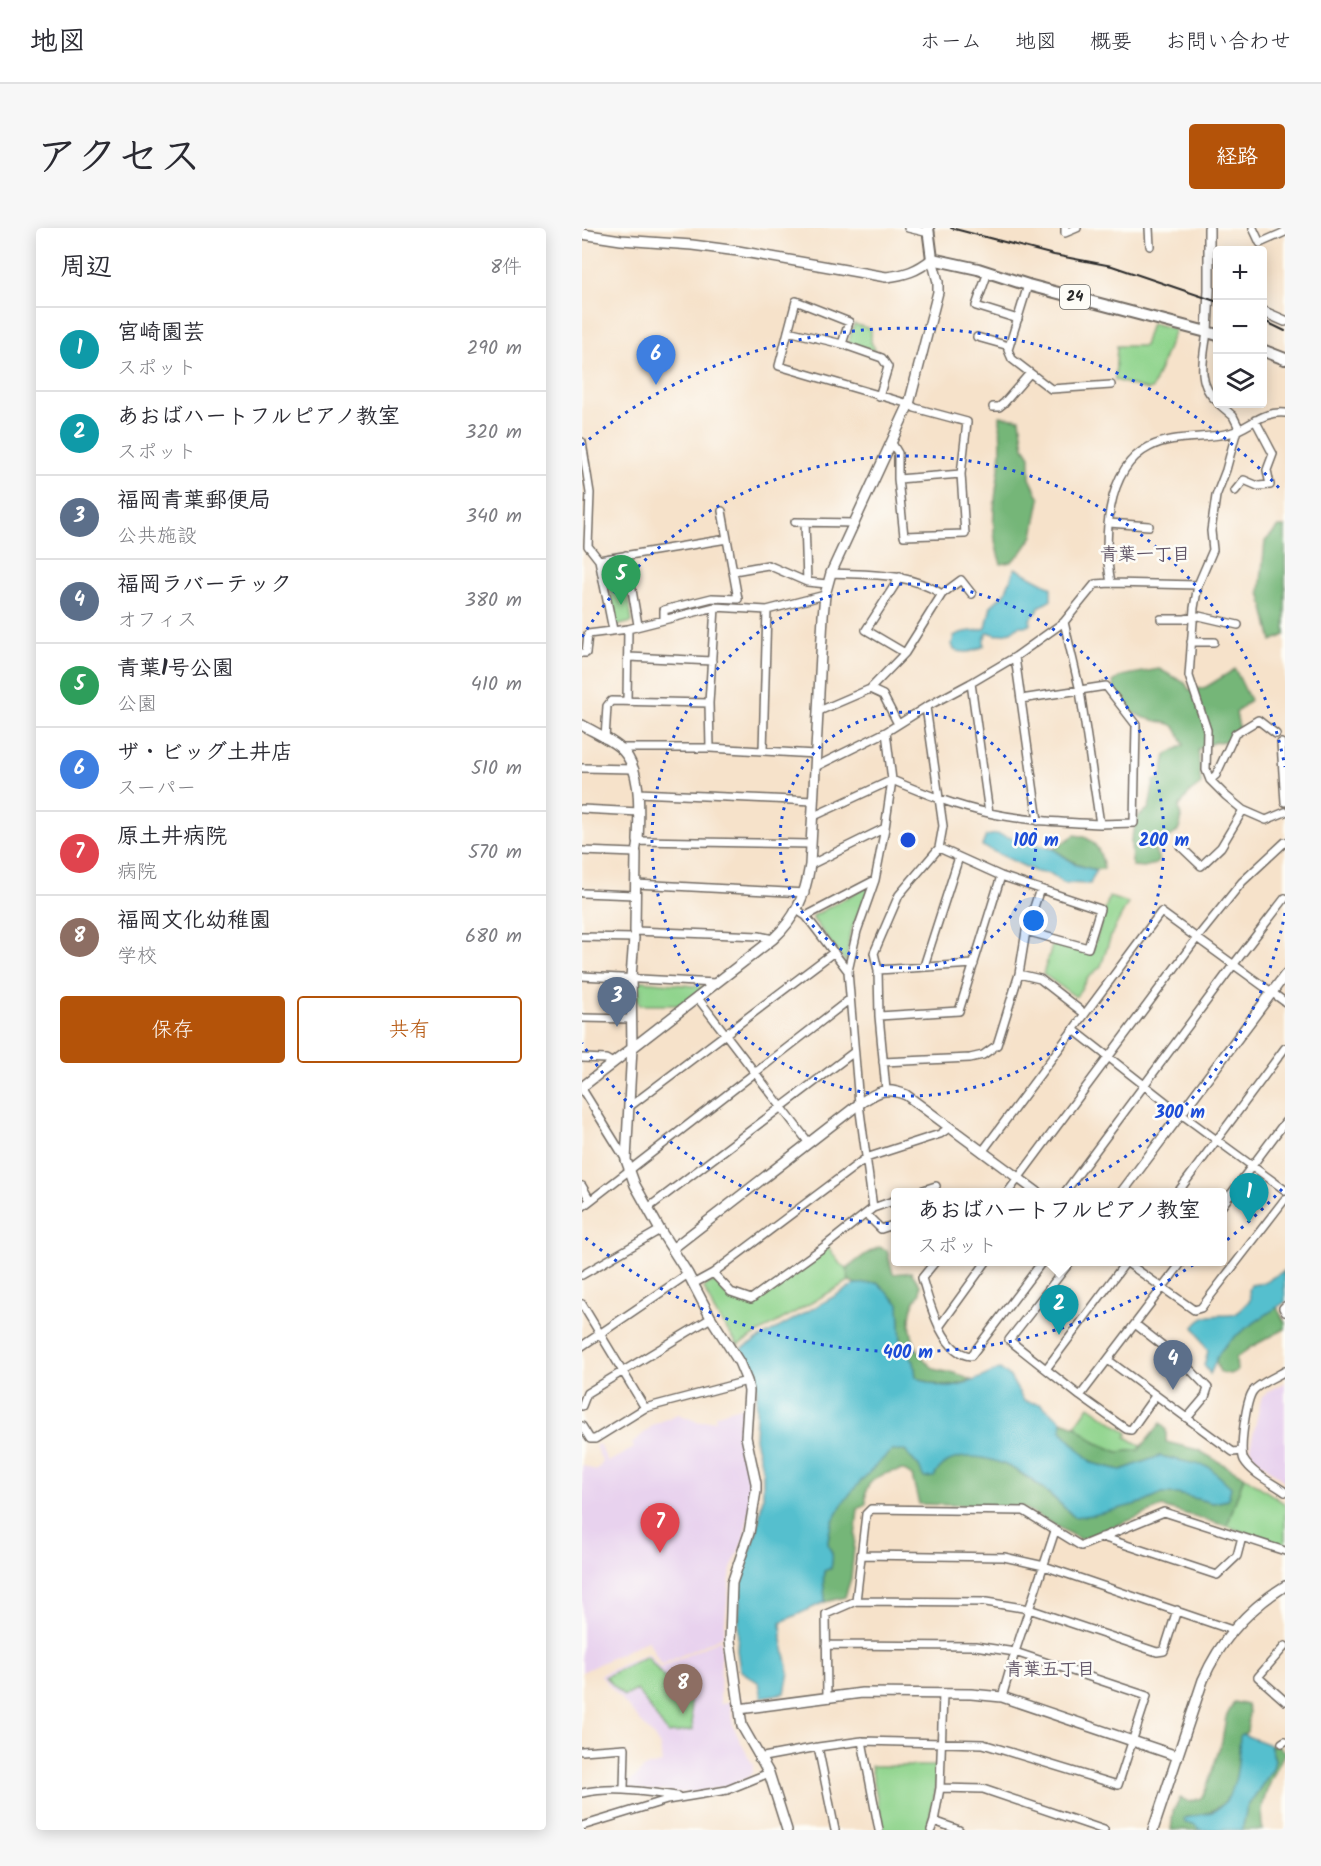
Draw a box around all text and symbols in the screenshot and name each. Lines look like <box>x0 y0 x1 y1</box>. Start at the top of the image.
text: 地図 <box>30 20 86 65</box>
text: ホーム <box>920 26 982 59</box>
text: 地図 <box>1015 26 1057 59</box>
text: 概要 <box>1090 26 1132 59</box>
text: お問い合わせ <box>1165 26 1291 59</box>
button: 経路 <box>1189 124 1285 189</box>
text: アクセス <box>36 125 201 192</box>
map controls <box>1213 246 1267 408</box>
button: + <box>1213 246 1267 300</box>
text: 周辺 <box>60 247 112 289</box>
text: 8件 <box>490 252 522 284</box>
road number: 24 <box>1060 285 1090 309</box>
button: − <box>1213 300 1267 354</box>
text: 宮崎園芸 <box>117 316 205 351</box>
text: 1 <box>76 333 83 365</box>
text: 290 m <box>467 333 522 365</box>
pin: 6 <box>636 336 676 385</box>
text: スポット <box>117 353 197 385</box>
button: layers <box>1213 354 1267 408</box>
text: あおばハートフルピアノ教室 <box>117 400 400 435</box>
text: 2 <box>74 417 85 449</box>
text: 320 m <box>465 417 522 449</box>
text: スポット <box>117 437 197 469</box>
text: 福岡青葉郵便局 <box>117 484 271 519</box>
text: 3 <box>74 501 85 533</box>
text: 340 m <box>466 501 522 533</box>
text: 公共施設 <box>117 521 197 553</box>
district label: 青葉一丁目 <box>1100 541 1190 570</box>
pin: 5 <box>602 556 640 605</box>
text: 福岡ラバーテック <box>117 568 292 603</box>
text: 4 <box>74 585 85 617</box>
text: 380 m <box>465 585 522 617</box>
text: オフィス <box>117 605 197 637</box>
text: 青葉1号公園 <box>117 652 234 687</box>
text: 5 <box>74 669 85 701</box>
text: 410 m <box>471 669 522 701</box>
text: 公園 <box>117 689 157 721</box>
text: ザ・ビッグ土井店 <box>117 736 293 771</box>
text: 6 <box>74 753 85 785</box>
text: 510 m <box>471 753 522 785</box>
text: スーパー <box>117 773 196 805</box>
text: 原土井病院 <box>117 820 227 855</box>
text: 100 m <box>1013 827 1059 856</box>
text: 200 m <box>1139 827 1190 856</box>
centre of rings <box>898 830 918 850</box>
text: 7 <box>75 837 84 869</box>
text: 570 m <box>468 837 522 869</box>
text: 病院 <box>117 857 157 889</box>
text: 福岡文化幼稚園 <box>117 904 271 939</box>
your location <box>1019 906 1048 935</box>
text: 8 <box>74 921 85 953</box>
text: 680 m <box>465 921 522 953</box>
text: 学校 <box>117 941 157 973</box>
pin: 3 <box>597 978 636 1027</box>
button: 保存 <box>60 996 285 1063</box>
button: 共有 <box>297 996 522 1063</box>
text: 300 m <box>1154 1099 1205 1128</box>
pin: 1 <box>1230 1174 1268 1223</box>
popup <box>891 1188 1227 1266</box>
text: あおばハートフルピアノ教室 <box>918 1194 1200 1229</box>
text: スポット <box>918 1231 998 1263</box>
pin: 2 <box>1040 1286 1078 1335</box>
text: 400 m <box>883 1339 933 1368</box>
pin: 4 <box>1154 1340 1192 1390</box>
pin: 7 <box>640 1504 680 1553</box>
district label: 青葉五丁目 <box>1005 1656 1095 1685</box>
pin: 8 <box>664 1664 702 1714</box>

